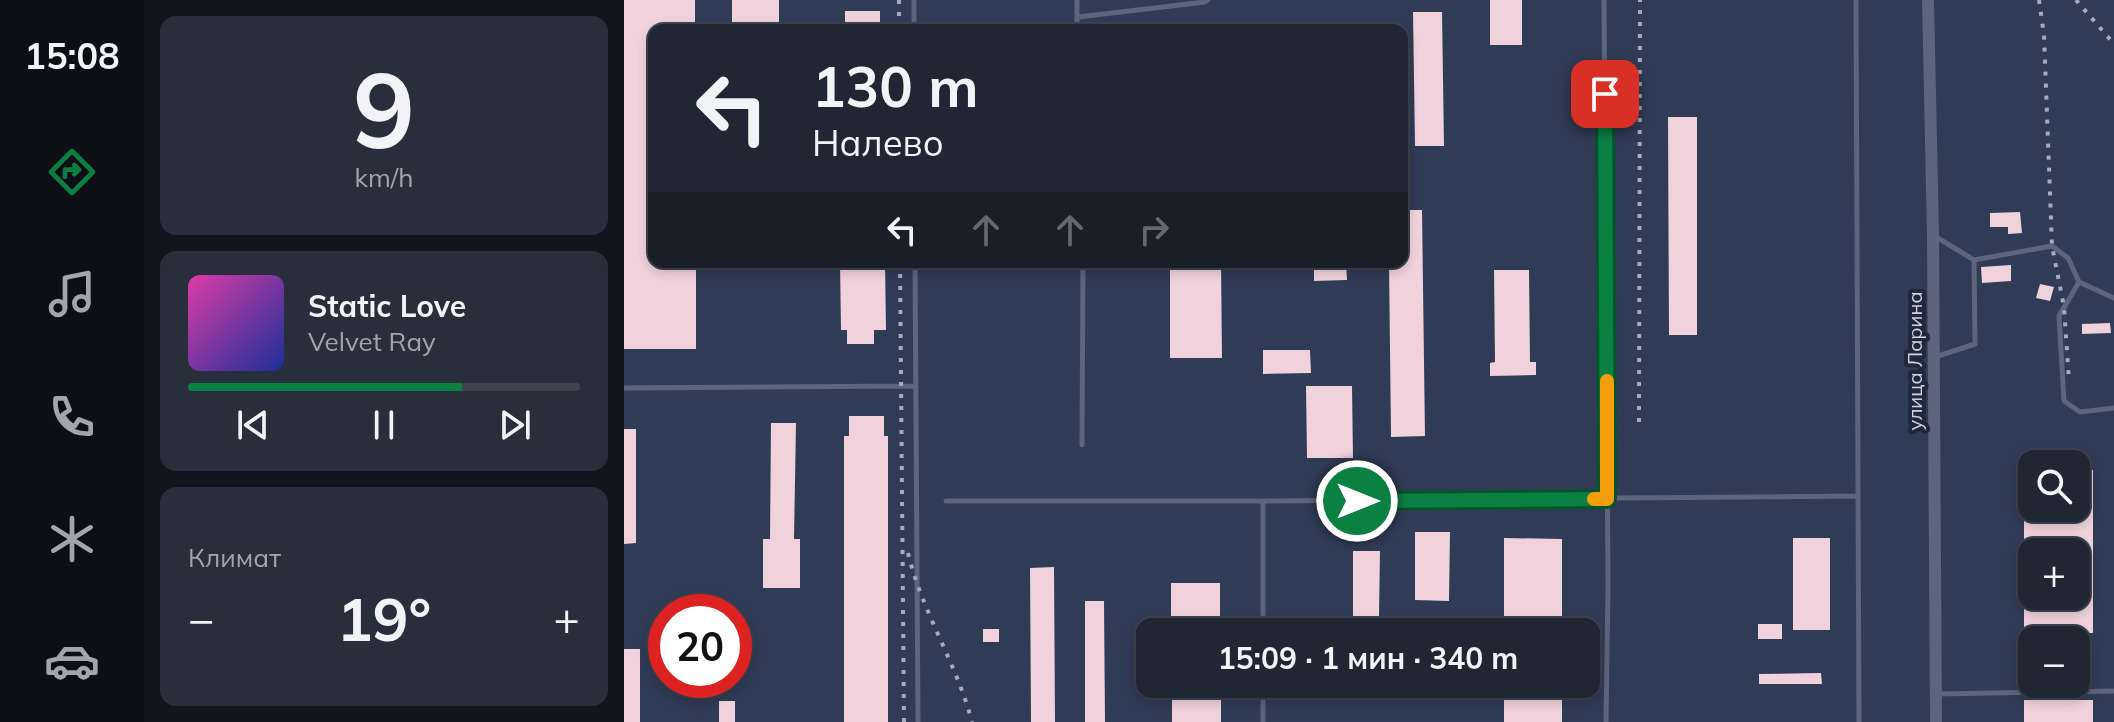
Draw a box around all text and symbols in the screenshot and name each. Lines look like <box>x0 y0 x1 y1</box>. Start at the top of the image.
text: 15:08 <box>24 33 120 78</box>
text: 9 <box>353 43 415 174</box>
text: 130 m <box>812 51 979 121</box>
icon: left <box>680 56 784 160</box>
pin <box>1571 60 1639 128</box>
icon: arrive <box>1583 72 1627 116</box>
text: Налево <box>812 120 944 165</box>
icon: directions <box>44 144 100 200</box>
text: km/h <box>355 161 413 194</box>
icon: left <box>880 208 924 252</box>
icon: ahead <box>964 208 1008 252</box>
icon: ahead <box>1048 208 1092 252</box>
icon: right <box>1132 208 1176 252</box>
icon: music <box>44 266 100 322</box>
text: Static Love <box>308 287 466 325</box>
street label: улица Ларина <box>1902 291 1927 431</box>
text: Velvet Ray <box>308 325 436 358</box>
icon: phone <box>44 389 100 445</box>
icon: previous <box>231 403 275 447</box>
icon: pause <box>362 403 406 447</box>
icon: next <box>493 403 537 447</box>
map controls <box>2018 450 2090 698</box>
button: search <box>2018 450 2090 522</box>
position arrow <box>1315 459 1399 543</box>
icon: climate <box>44 511 100 567</box>
button: + <box>2018 538 2090 610</box>
text: Климат <box>188 541 281 574</box>
text: 19° <box>337 581 431 656</box>
text: − <box>188 591 214 646</box>
text: + <box>554 591 580 646</box>
speed limit sign: 20 <box>648 594 752 698</box>
button: − <box>2018 626 2090 698</box>
icon: car <box>44 633 100 689</box>
text: 15:09 · 1 мин · 340 m <box>1218 639 1518 677</box>

